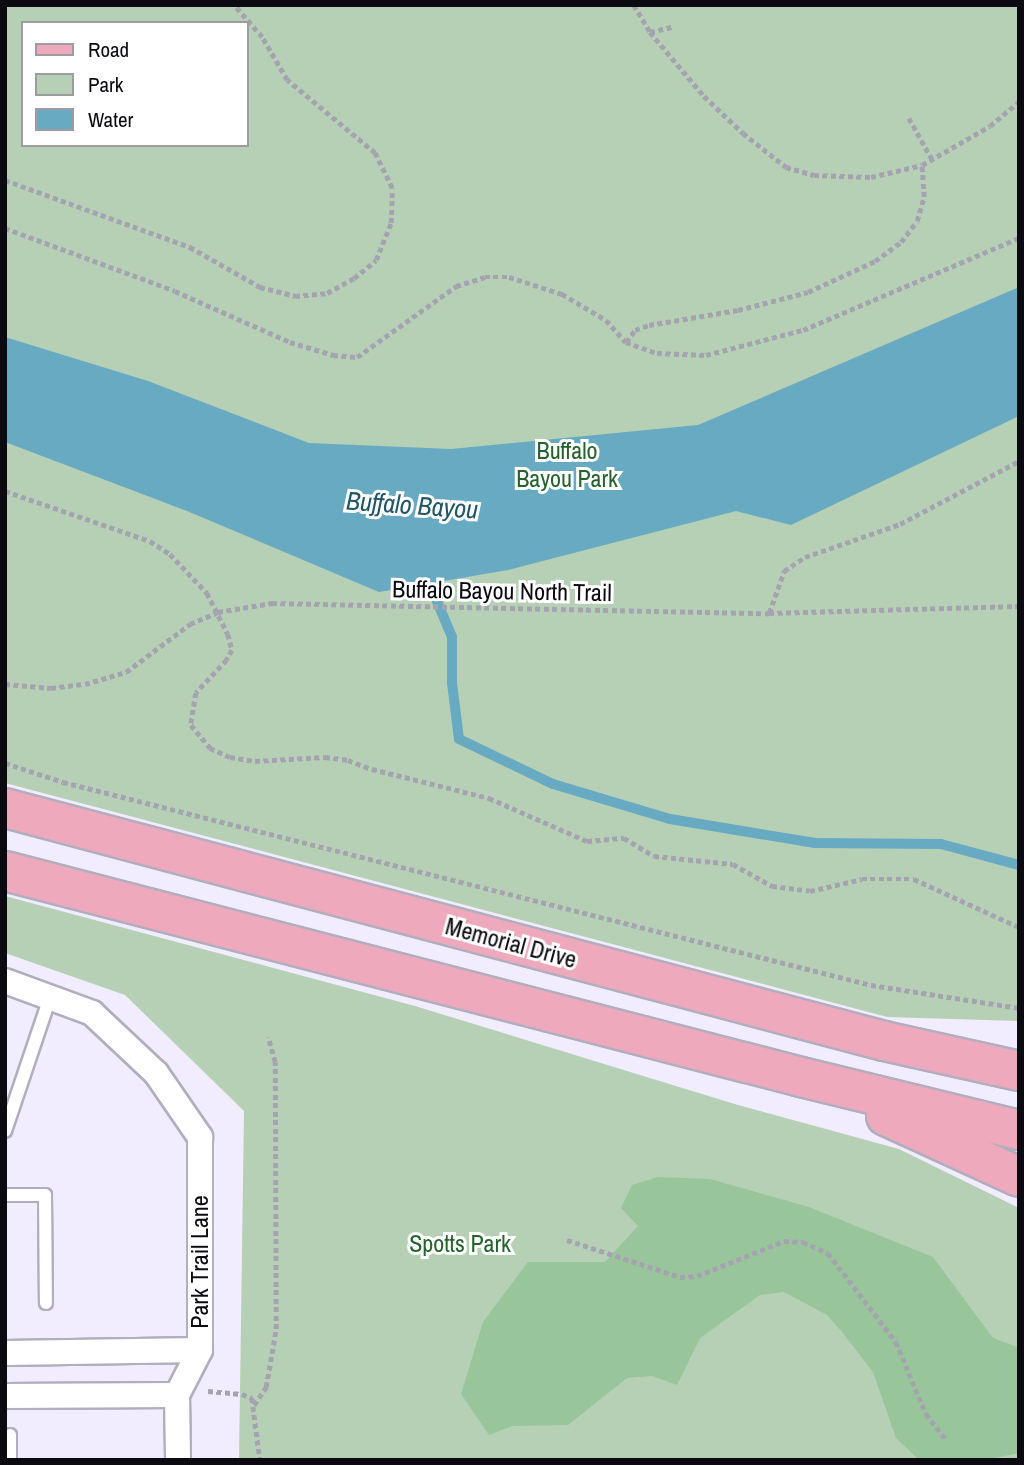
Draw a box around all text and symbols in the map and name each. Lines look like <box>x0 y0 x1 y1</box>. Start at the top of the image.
legend <box>21 21 248 147</box>
text: Road <box>88 35 129 64</box>
text: Park <box>88 70 123 99</box>
text: Water <box>88 105 133 134</box>
park label: Buffalo Bayou Park <box>516 437 618 493</box>
water label: Buffalo Bayou <box>345 485 479 525</box>
street label: Buffalo Bayou North Trail <box>392 575 612 607</box>
street label: Memorial Drive <box>442 912 580 974</box>
street label: Park Trail Lane <box>186 1195 214 1329</box>
park label: Spotts Park <box>409 1230 511 1258</box>

